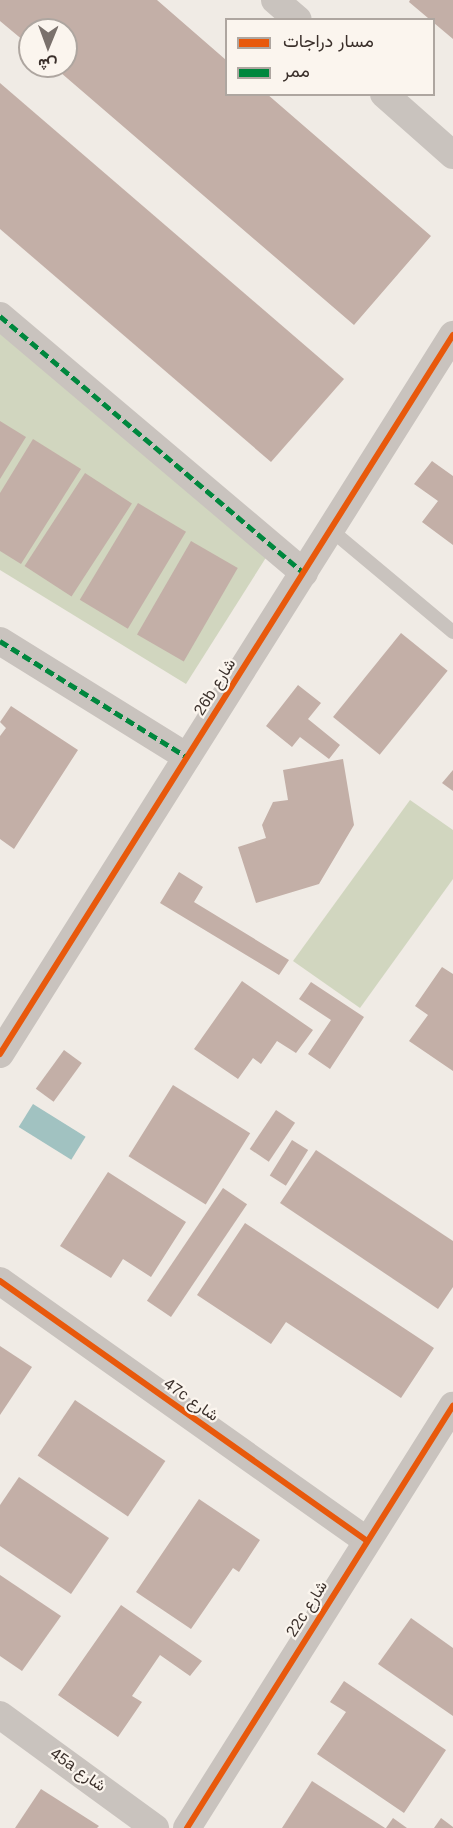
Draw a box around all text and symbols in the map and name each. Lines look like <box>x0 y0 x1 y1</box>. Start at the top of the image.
north arrow <box>18 18 78 78</box>
legend <box>225 18 435 96</box>
text: مسار دراجات <box>283 31 374 51</box>
text: ش <box>38 56 57 73</box>
text: ممر <box>283 61 310 81</box>
street label: 26b شارع <box>190 655 240 719</box>
street label: 47c شارع <box>160 1374 222 1426</box>
street label: 22c شارع <box>282 1577 332 1641</box>
street label: 45a شارع <box>47 1744 109 1796</box>

